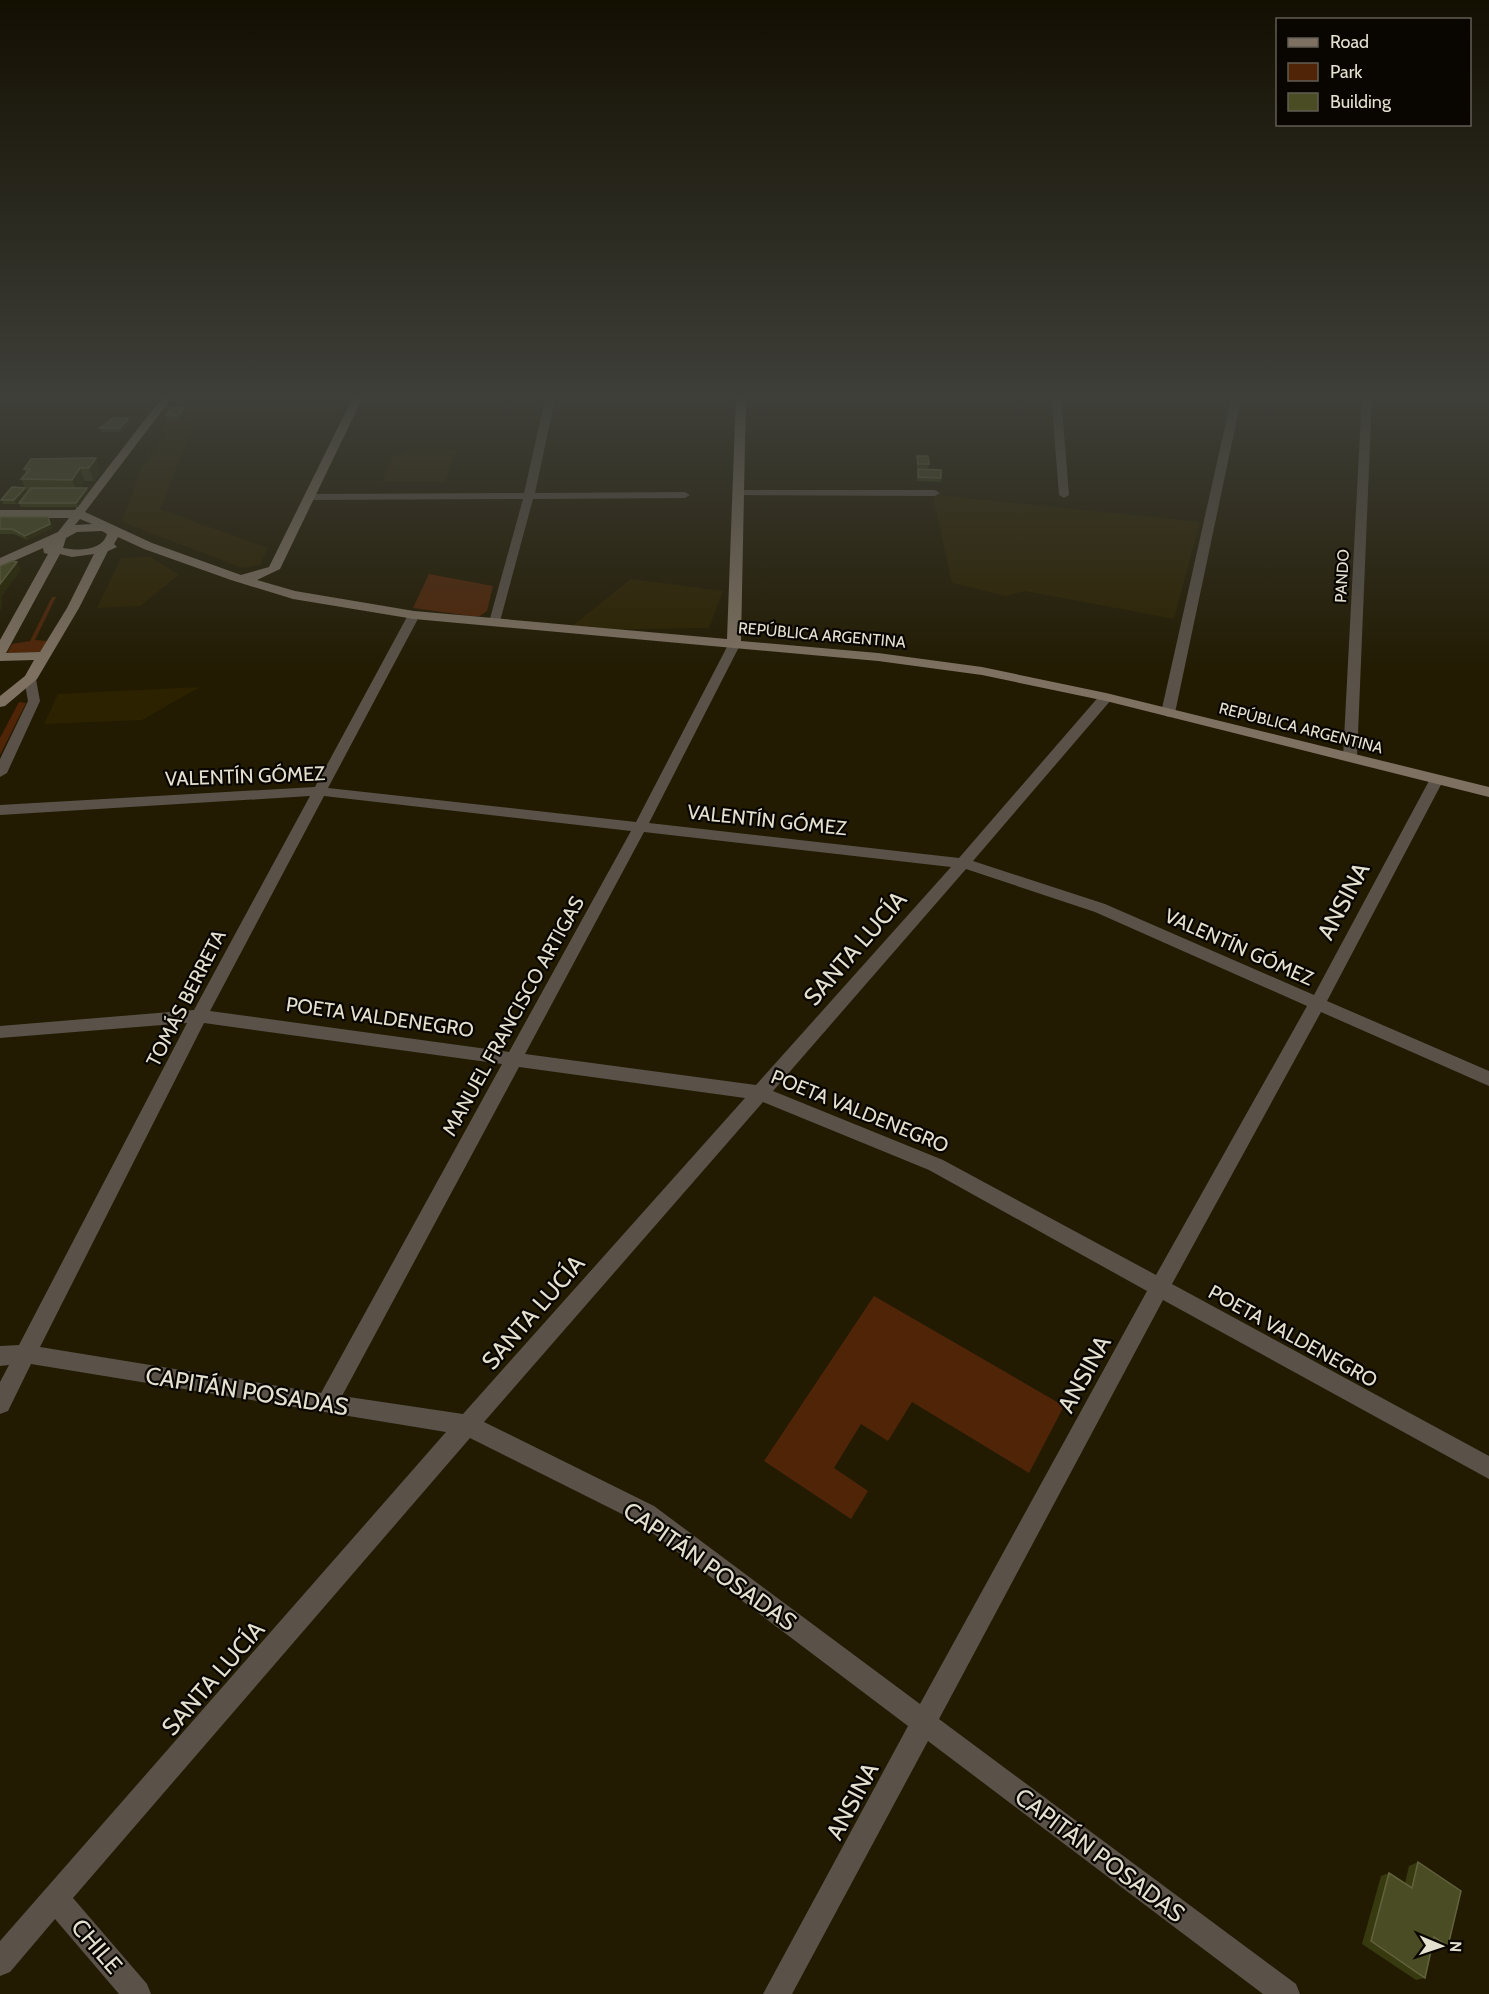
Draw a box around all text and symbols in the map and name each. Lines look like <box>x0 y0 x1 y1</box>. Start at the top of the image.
legend <box>1276 18 1471 126</box>
text: Road <box>1330 31 1369 53</box>
text: Park <box>1330 61 1363 83</box>
text: Building <box>1330 91 1392 113</box>
street label: PANDO <box>1331 549 1353 603</box>
street label: REPÚBLICA ARGENTINA <box>737 618 907 652</box>
street label: REPÚBLICA ARGENTINA <box>1217 698 1385 758</box>
street label: VALENTÍN GÓMEZ <box>165 761 325 791</box>
street label: VALENTÍN GÓMEZ <box>686 800 848 840</box>
street label: ANSINA <box>1311 857 1376 945</box>
street label: SANTA LUCÍA <box>797 885 913 1011</box>
street label: MANUEL FRANCISCO ARTIGAS <box>437 892 589 1140</box>
street label: VALENTÍN GÓMEZ <box>1161 903 1317 991</box>
street label: TOMÁS BERRETA <box>141 925 231 1070</box>
street label: POETA VALDENEGRO <box>285 992 475 1042</box>
street label: POETA VALDENEGRO <box>768 1064 952 1158</box>
street label: SANTA LUCÍA <box>475 1249 591 1375</box>
street label: POETA VALDENEGRO <box>1204 1280 1382 1392</box>
street label: ANSINA <box>1051 1330 1117 1418</box>
street label: CAPITÁN POSADAS <box>144 1361 350 1421</box>
street label: CAPITÁN POSADAS <box>618 1495 802 1637</box>
street label: SANTA LUCÍA <box>155 1615 271 1741</box>
street label: ANSINA <box>820 1757 885 1845</box>
street label: CAPITÁN POSADAS <box>1009 1782 1191 1928</box>
street label: CHILE <box>65 1913 129 1979</box>
north arrow <box>1411 1916 1471 1976</box>
text: N <box>1446 1941 1465 1952</box>

